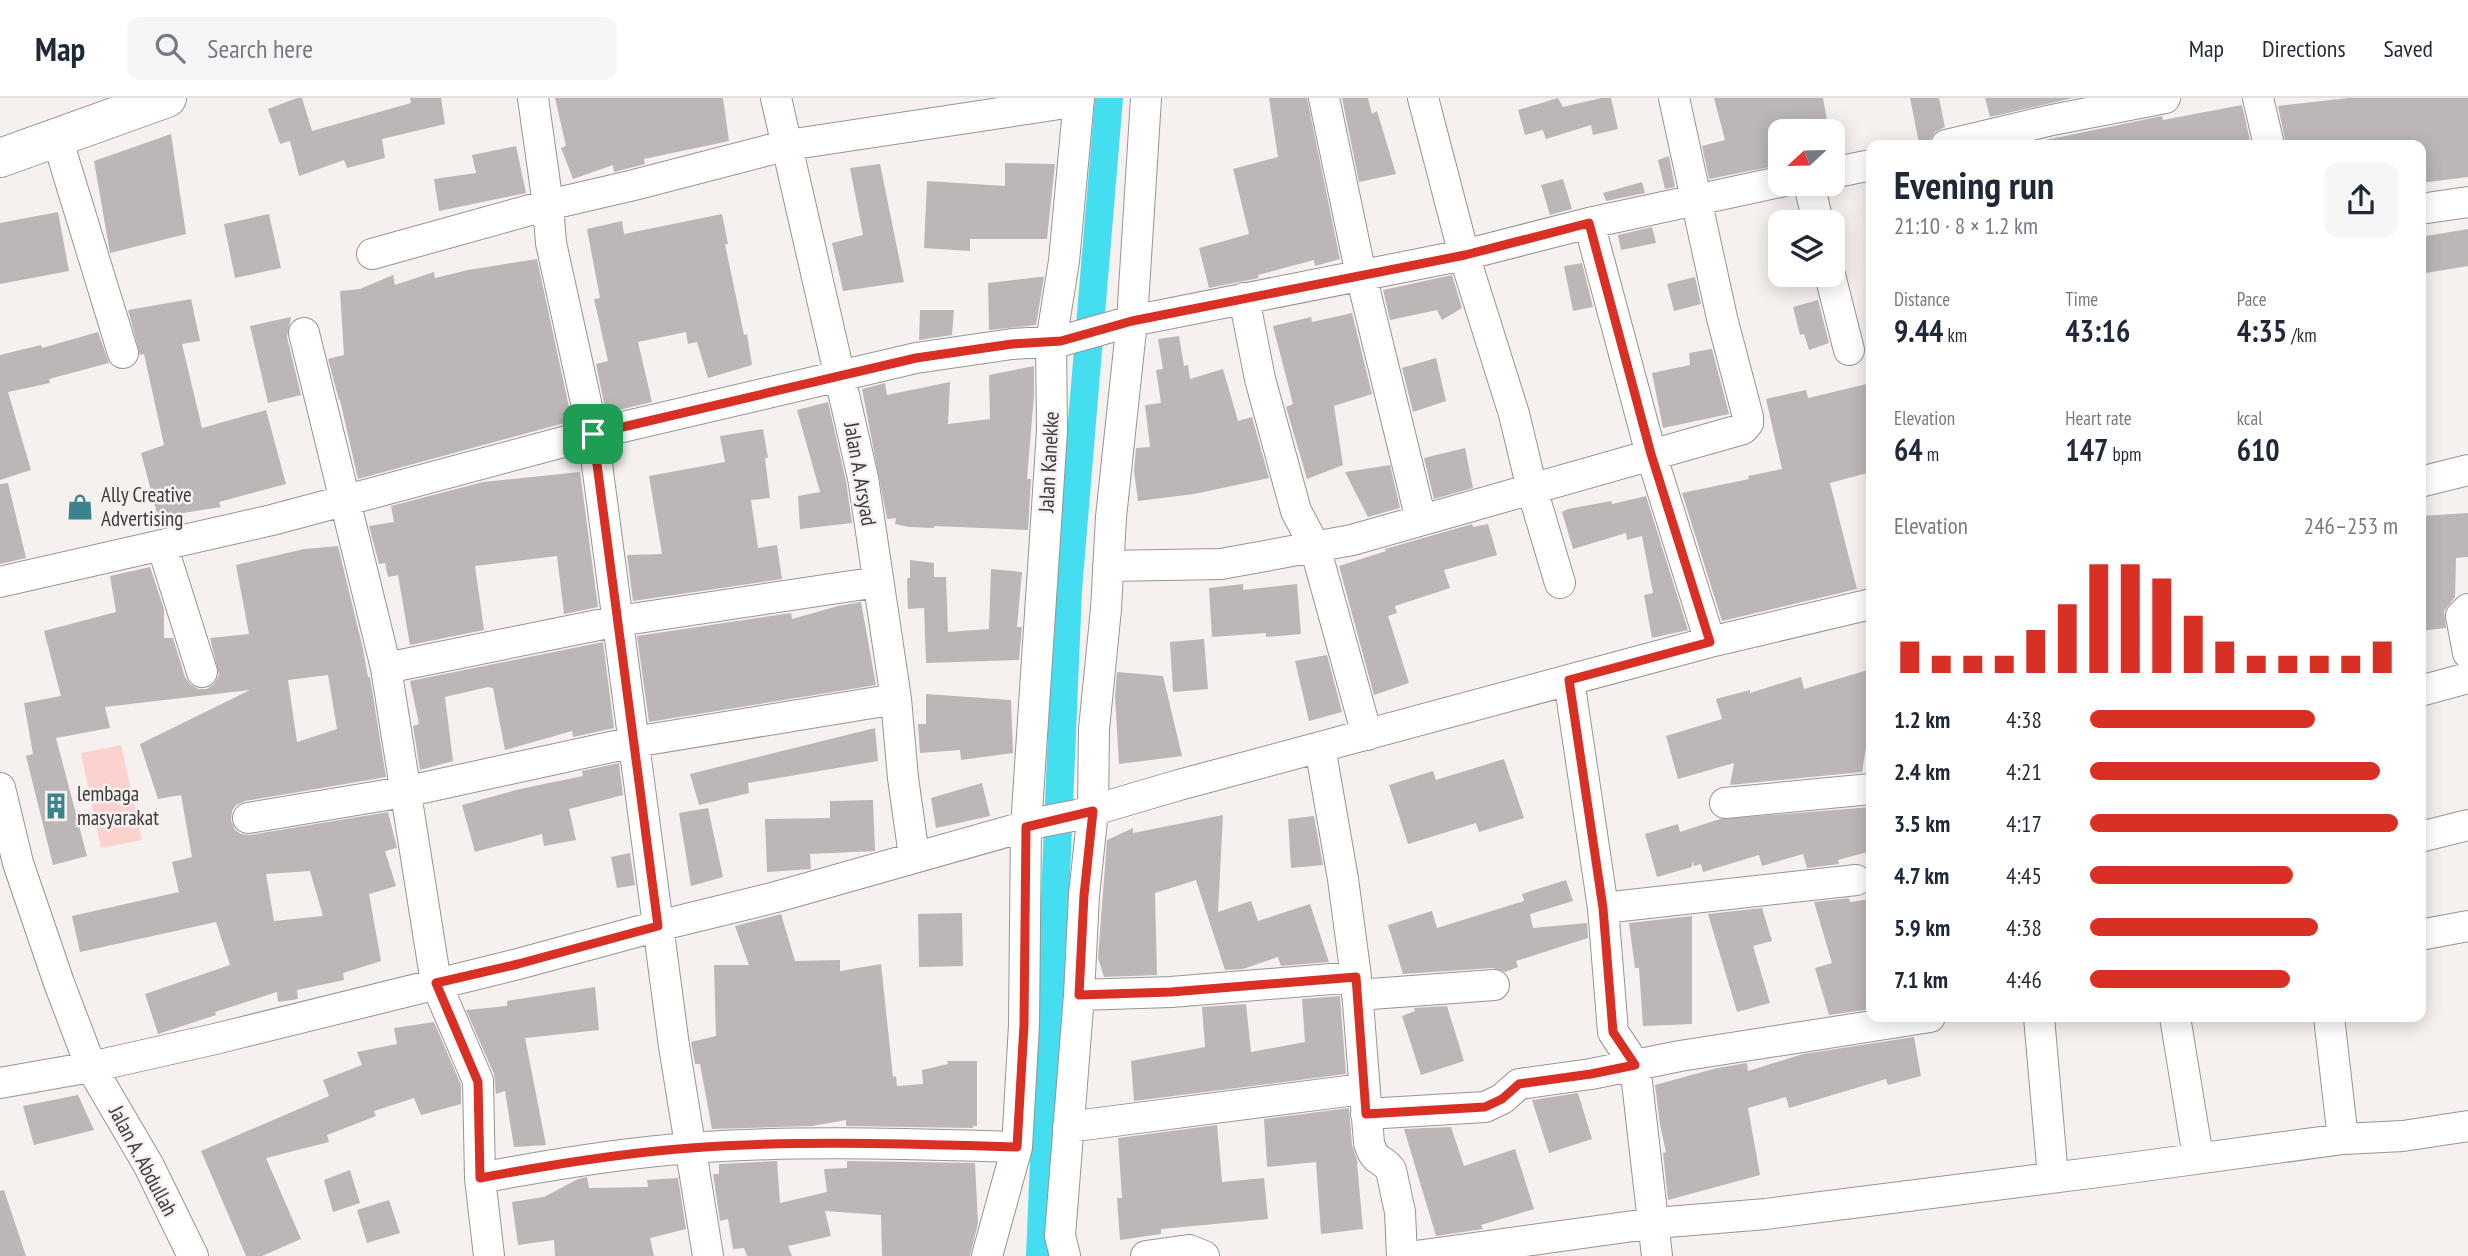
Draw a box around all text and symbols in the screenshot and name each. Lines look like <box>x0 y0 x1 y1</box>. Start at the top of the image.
search box <box>127 17 617 80</box>
text: Map <box>35 27 85 70</box>
icon: search <box>151 29 189 67</box>
text: Search here <box>207 32 313 65</box>
text: Map <box>2189 33 2224 64</box>
text: Directions <box>2262 33 2346 64</box>
text: Saved <box>2384 33 2433 64</box>
north arrow <box>1768 119 1844 196</box>
map controls <box>1768 119 1845 287</box>
text: Evening run <box>1894 160 2054 209</box>
button: share <box>2324 163 2398 237</box>
button: layers <box>1768 210 1845 287</box>
text: 21:10 · 8 × 1.2 km <box>1894 211 2038 240</box>
text: Distance <box>1894 287 1950 311</box>
text: Time <box>2065 287 2098 311</box>
text: Pace <box>2237 287 2267 311</box>
text: 9.44 <box>1894 311 1943 350</box>
text: 43:16 <box>2065 311 2130 350</box>
text: 4:35 <box>2237 311 2287 350</box>
text: km <box>1943 323 1967 347</box>
text: /km <box>2287 323 2317 347</box>
pin <box>563 404 623 464</box>
text: Elevation <box>1894 406 1955 430</box>
text: Heart rate <box>2065 406 2132 430</box>
text: kcal <box>2237 406 2263 430</box>
street label: Jalan Kanekke <box>1032 411 1065 514</box>
icon: arrive <box>574 415 612 453</box>
street label: Jalan A. Arsyad <box>838 419 883 528</box>
text: 64 <box>1894 430 1923 469</box>
text: 147 <box>2065 430 2108 469</box>
text: 610 <box>2237 430 2280 469</box>
text: m <box>1923 442 1939 466</box>
text: bpm <box>2108 442 2141 466</box>
place label: Ally Creative Advertising <box>101 481 192 532</box>
shop icon: Ally Creative Advertising <box>65 492 95 522</box>
text: Elevation <box>1894 511 1968 540</box>
text: 246–253 m <box>2304 511 2398 540</box>
text: 1.2 km <box>1894 705 1950 734</box>
text: 4:38 <box>2006 705 2042 734</box>
text: 2.4 km <box>1894 757 1950 786</box>
text: 4:21 <box>2006 757 2042 786</box>
place label: lembaga masyarakat <box>77 780 159 831</box>
building icon: lembaga masyarakat <box>41 791 71 821</box>
text: 3.5 km <box>1894 809 1950 838</box>
text: 4:17 <box>2006 809 2042 838</box>
text: 4.7 km <box>1894 861 1949 890</box>
text: 4:45 <box>2006 861 2042 890</box>
text: 5.9 km <box>1894 913 1950 942</box>
text: 4:38 <box>2006 913 2042 942</box>
text: 7.1 km <box>1894 965 1948 994</box>
text: 4:46 <box>2006 965 2042 994</box>
street label: Jalan A. Abdullah <box>103 1100 184 1221</box>

